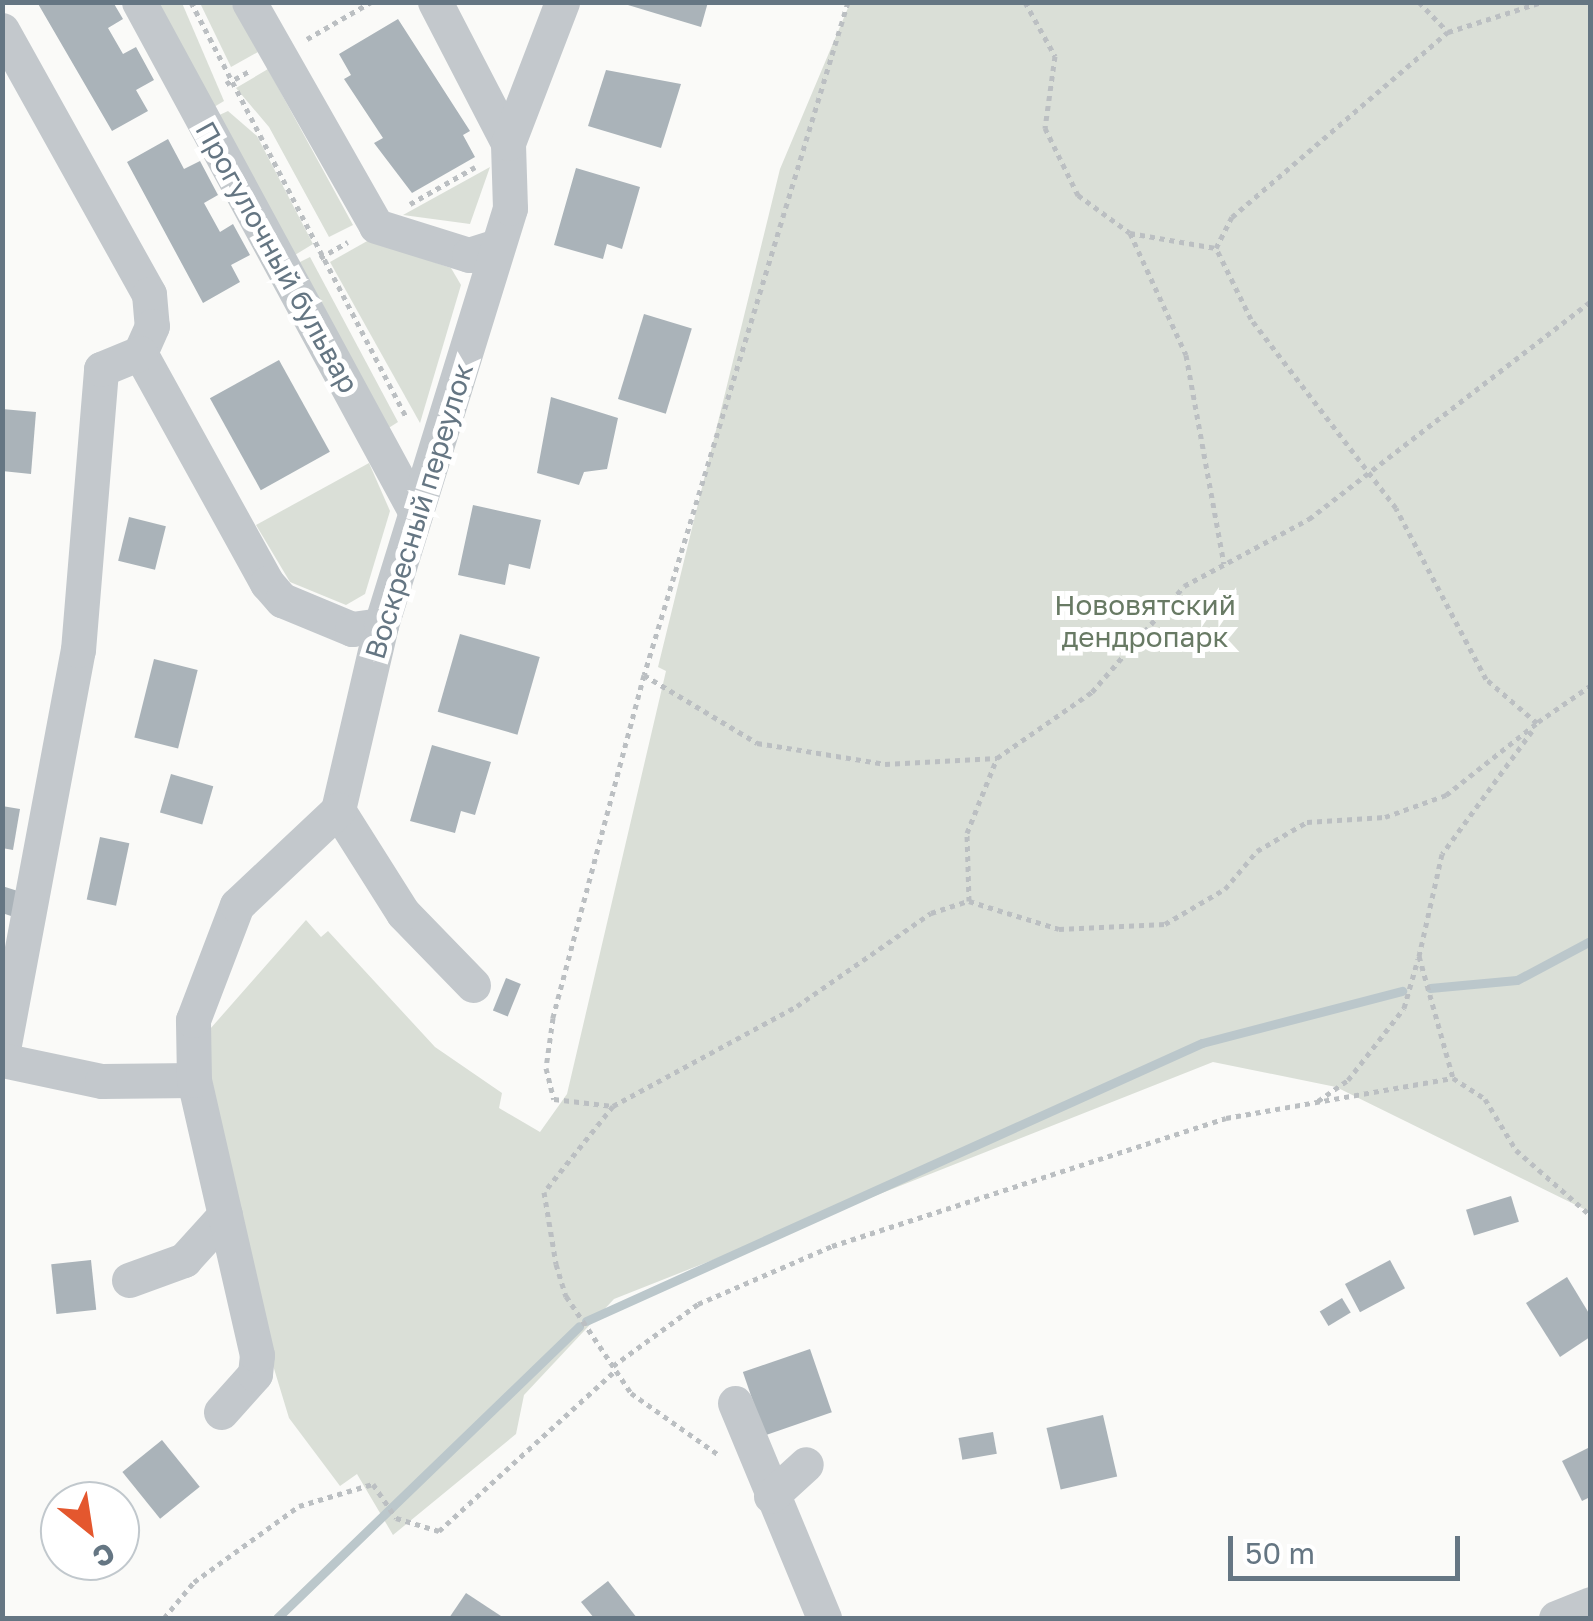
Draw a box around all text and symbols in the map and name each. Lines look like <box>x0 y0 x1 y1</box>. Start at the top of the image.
street label: Прогулочный бульвар <box>188 115 366 399</box>
street label: Воскресный переулок <box>358 359 480 663</box>
park label: Нововятский дендропарк <box>1054 588 1236 654</box>
north arrow <box>40 1481 140 1581</box>
scale bar <box>1233 1516 1466 1578</box>
text: 50 m <box>1245 1535 1315 1571</box>
text: С <box>87 1536 121 1575</box>

